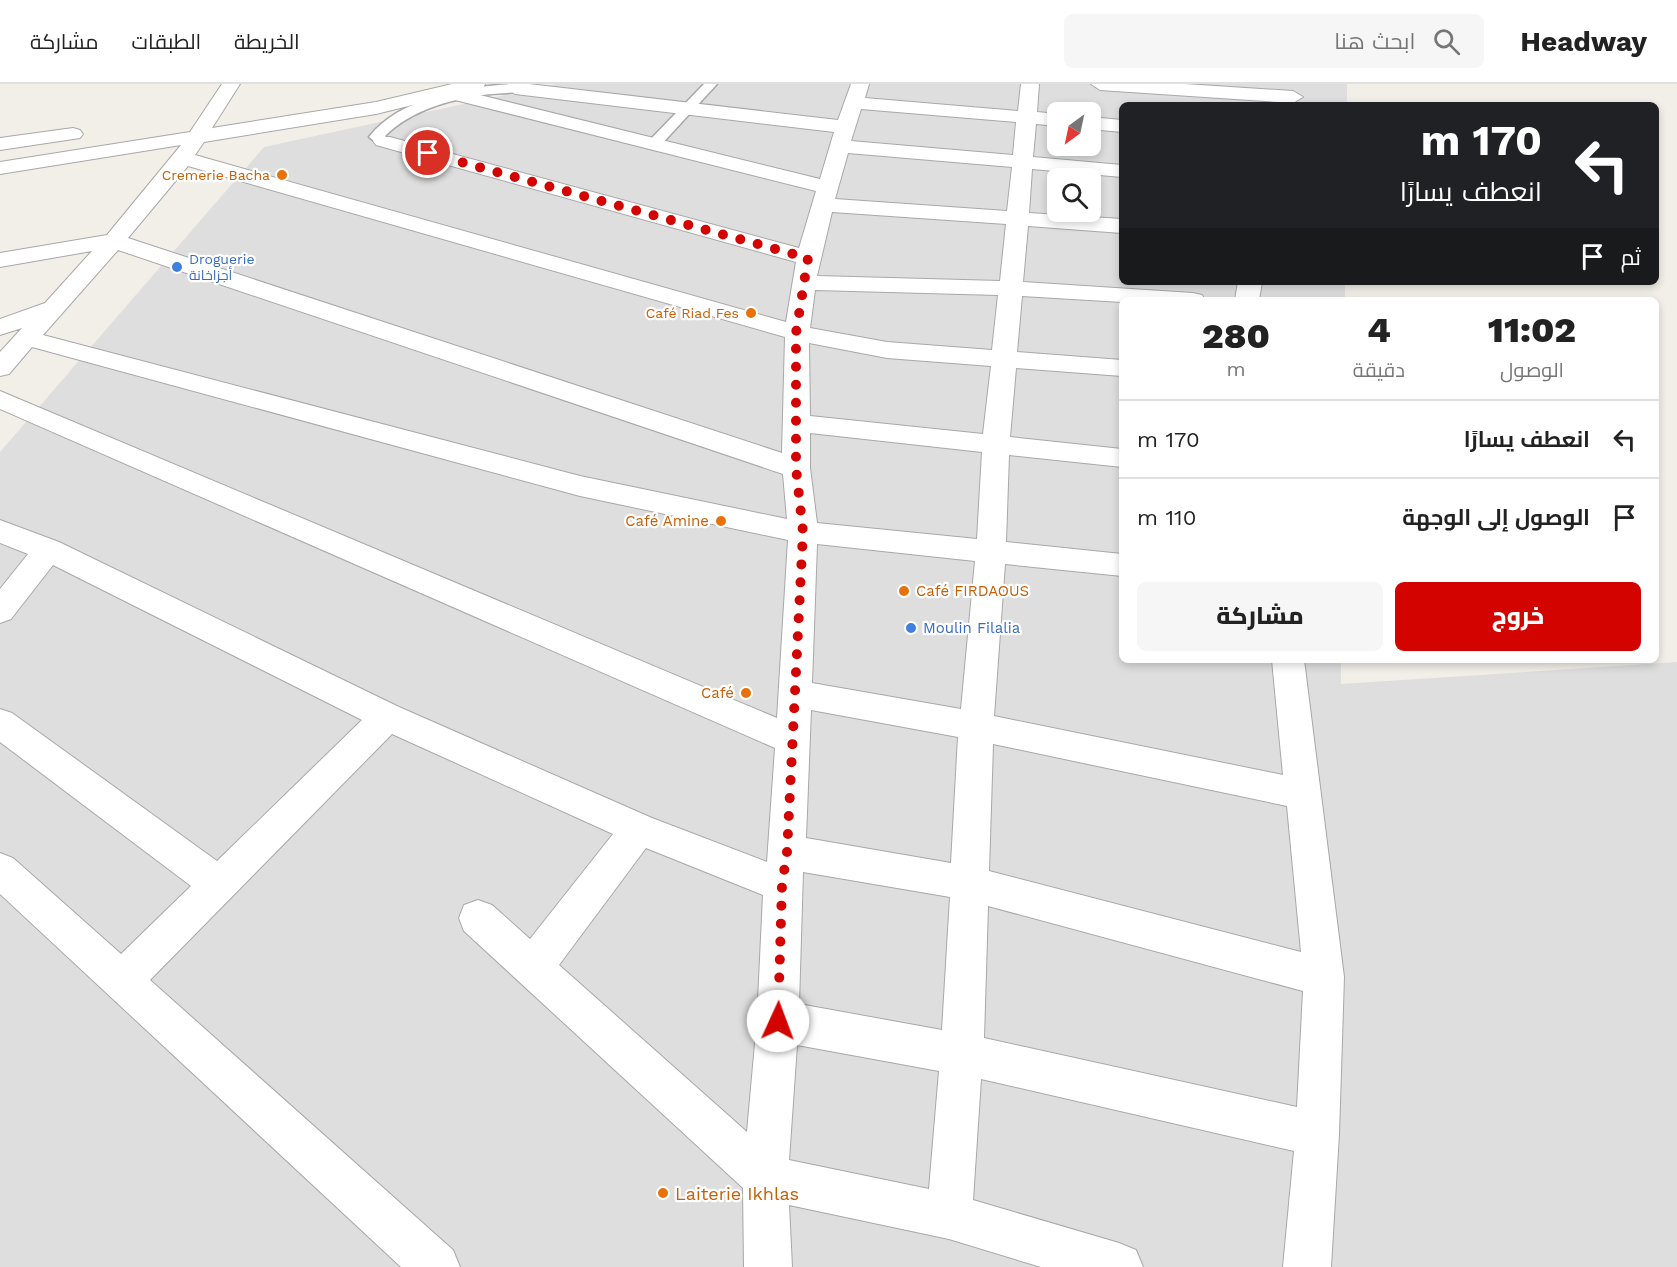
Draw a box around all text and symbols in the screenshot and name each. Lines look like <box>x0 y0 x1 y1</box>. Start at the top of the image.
search box <box>1064 14 1484 68</box>
icon: search <box>1430 25 1463 58</box>
text: Headway <box>1520 25 1647 58</box>
text: مشاركة <box>30 29 99 54</box>
text: الطبقات <box>132 29 201 54</box>
text: الخريطة <box>234 29 300 54</box>
text: ابحث هنا <box>1334 29 1415 54</box>
north arrow <box>1047 102 1101 156</box>
map controls <box>1047 102 1101 222</box>
text: 170 m <box>1421 116 1542 165</box>
icon: left <box>1563 126 1641 204</box>
pin <box>402 127 453 178</box>
icon: arrive <box>411 136 444 169</box>
place label: Cremerie Bacha <box>162 167 270 183</box>
marker: Cremerie Bacha <box>275 168 289 182</box>
button: search <box>1047 168 1101 222</box>
text: انعطف يسارًا <box>1400 176 1542 208</box>
icon: arrive <box>1576 240 1609 273</box>
text: ثم <box>1621 245 1641 270</box>
place label: Droguerie أجزاخانة <box>189 251 255 283</box>
marker: Droguerie أجزاخانة <box>170 260 184 274</box>
place label: Café Riad Fes <box>646 305 739 321</box>
marker: Café Riad Fes <box>744 306 758 320</box>
text: 4 <box>1367 309 1391 351</box>
text: 11:02 <box>1488 309 1576 351</box>
text: 280 <box>1202 315 1270 357</box>
text: m <box>1226 357 1245 381</box>
text: دقيقة <box>1353 358 1405 382</box>
text: الوصول <box>1500 358 1564 382</box>
icon: left <box>1608 423 1641 456</box>
text: 170 m <box>1137 427 1200 452</box>
text: انعطف يسارًا <box>1464 427 1590 452</box>
icon: arrive <box>1608 501 1641 534</box>
text: 110 m <box>1137 505 1196 530</box>
text: الوصول إلى الوجهة <box>1402 505 1590 530</box>
place label: Café Amine <box>625 512 709 530</box>
marker: Café Amine <box>714 514 728 528</box>
place label: Café FIRDAOUS <box>916 582 1029 600</box>
button: مشاركة <box>1137 582 1383 651</box>
button: خروج <box>1395 582 1641 651</box>
marker: Café FIRDAOUS <box>897 584 911 598</box>
place label: Moulin Filalia <box>923 619 1021 637</box>
marker: Moulin Filalia <box>904 621 918 635</box>
place label: Café <box>701 684 734 702</box>
marker: Café <box>739 686 753 700</box>
position arrow <box>746 989 810 1053</box>
place label: Laiterie Ikhlas <box>675 1183 799 1204</box>
marker: Laiterie Ikhlas <box>656 1186 670 1200</box>

